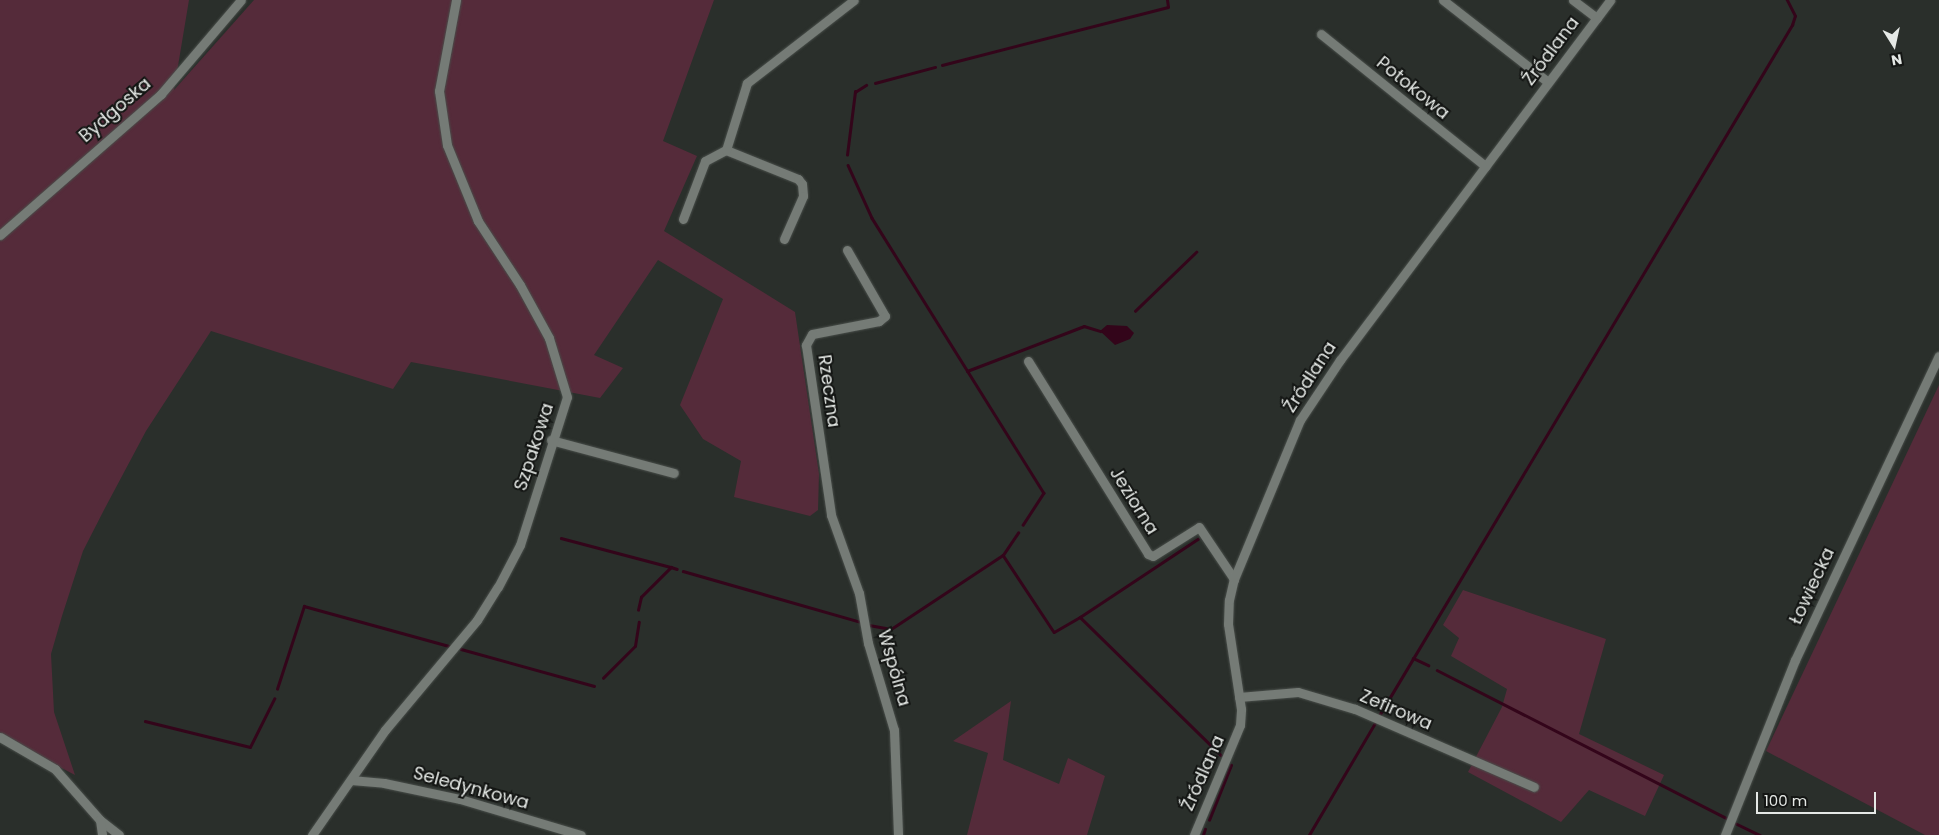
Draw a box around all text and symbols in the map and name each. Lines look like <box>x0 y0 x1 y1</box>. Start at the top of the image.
street label: Źródlana <box>1518 12 1584 90</box>
north arrow <box>1869 20 1919 70</box>
text: N <box>1890 49 1904 71</box>
street label: Potokowa <box>1372 52 1454 124</box>
street label: Bydgoska <box>75 73 155 147</box>
street label: Źródlana <box>1279 337 1341 417</box>
street label: Rzeczna <box>813 353 845 429</box>
street label: Szpakowa <box>510 400 558 494</box>
street label: Jeziorna <box>1105 463 1163 539</box>
street label: Łowiecka <box>1785 544 1839 628</box>
street label: Wspólna <box>873 627 915 709</box>
street label: Zefirowa <box>1357 685 1435 735</box>
street label: Źródlana <box>1177 732 1229 814</box>
street label: Seledynkowa <box>411 762 531 814</box>
scale bar <box>1759 782 1879 814</box>
text: 100 m <box>1764 790 1807 811</box>

